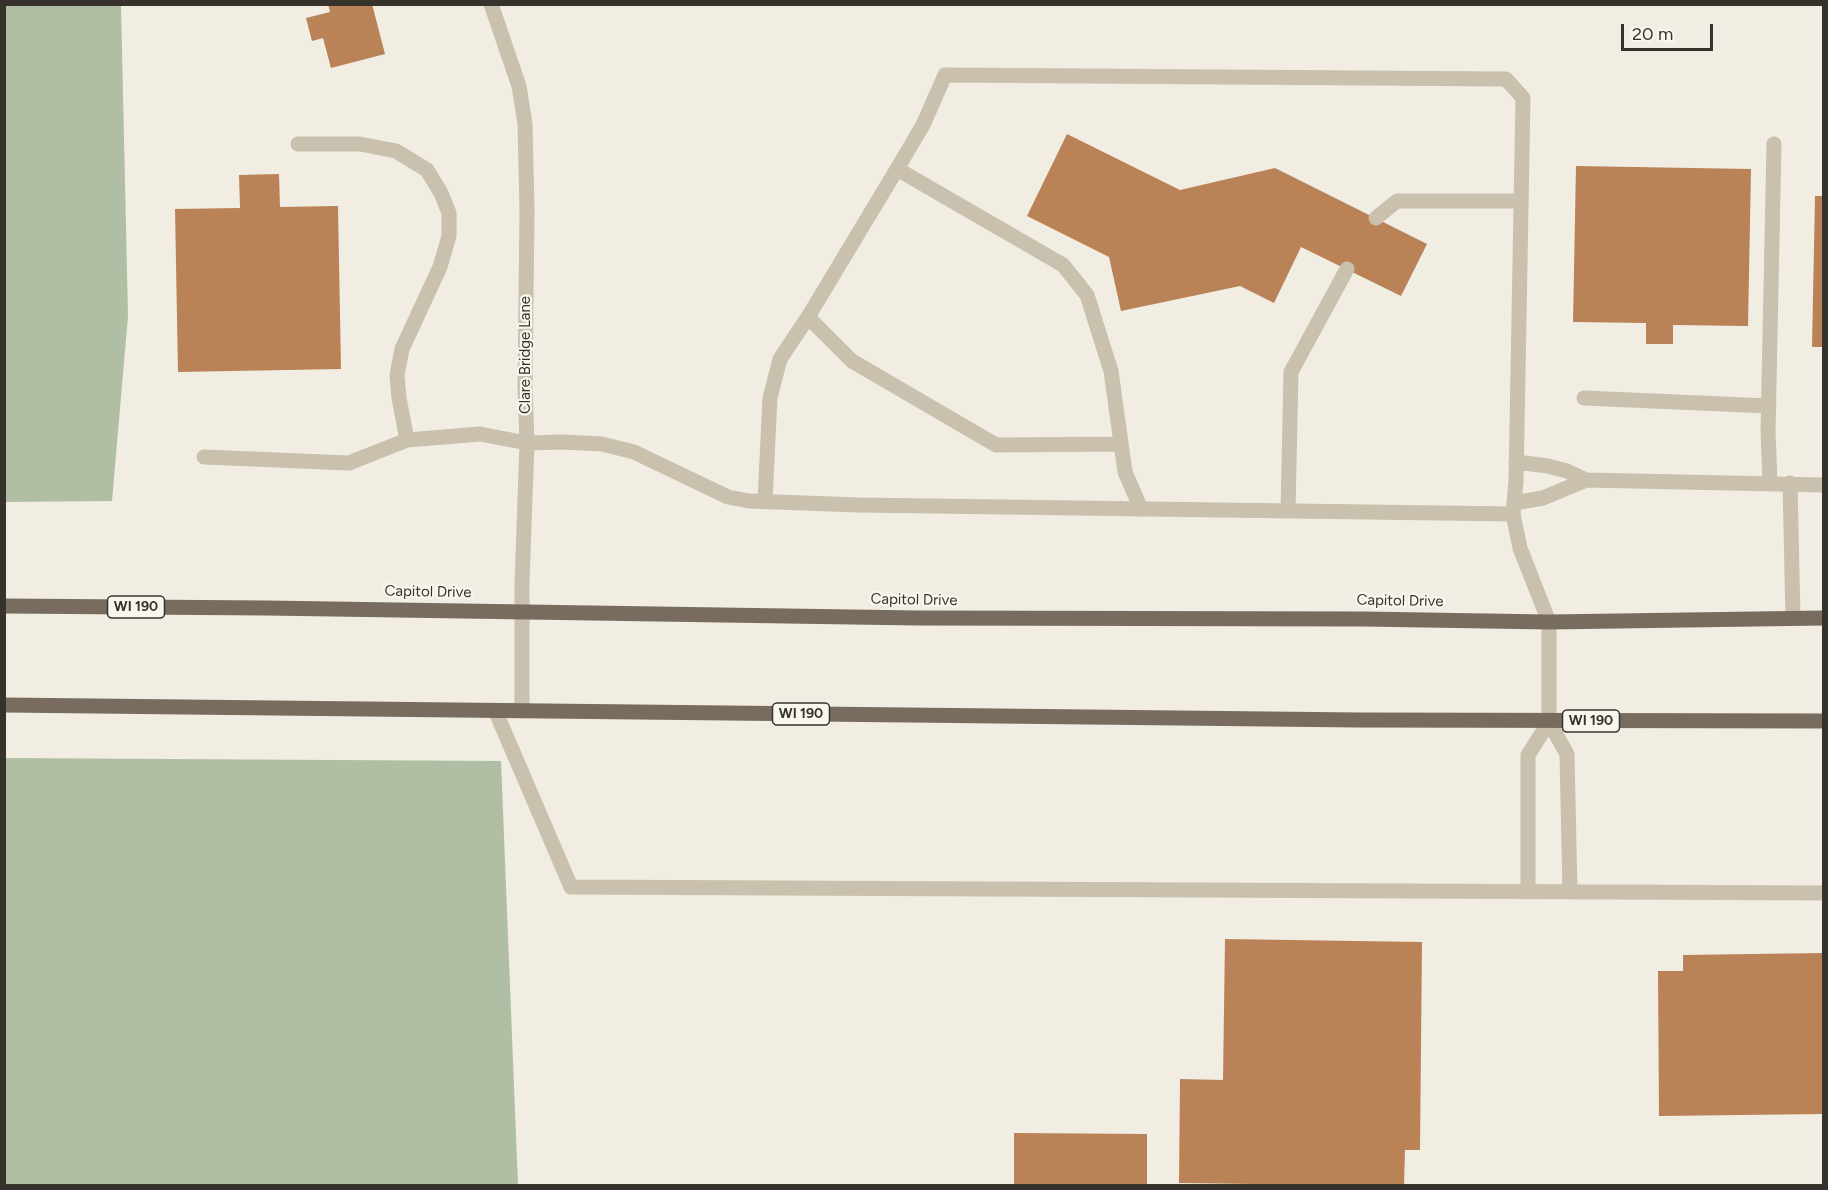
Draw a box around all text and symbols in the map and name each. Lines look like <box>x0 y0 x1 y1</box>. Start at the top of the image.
scale bar <box>1624 12 1716 50</box>
text: 20 m <box>1632 23 1673 45</box>
street label: Clare Bridge Lane <box>517 296 535 414</box>
street label: Capitol Drive <box>384 582 472 602</box>
street label: Capitol Drive <box>870 590 958 610</box>
street label: Capitol Drive <box>1356 591 1444 611</box>
road number: WI 190 <box>108 596 164 618</box>
road number: WI 190 <box>772 703 830 725</box>
road number: WI 190 <box>1562 710 1620 732</box>

